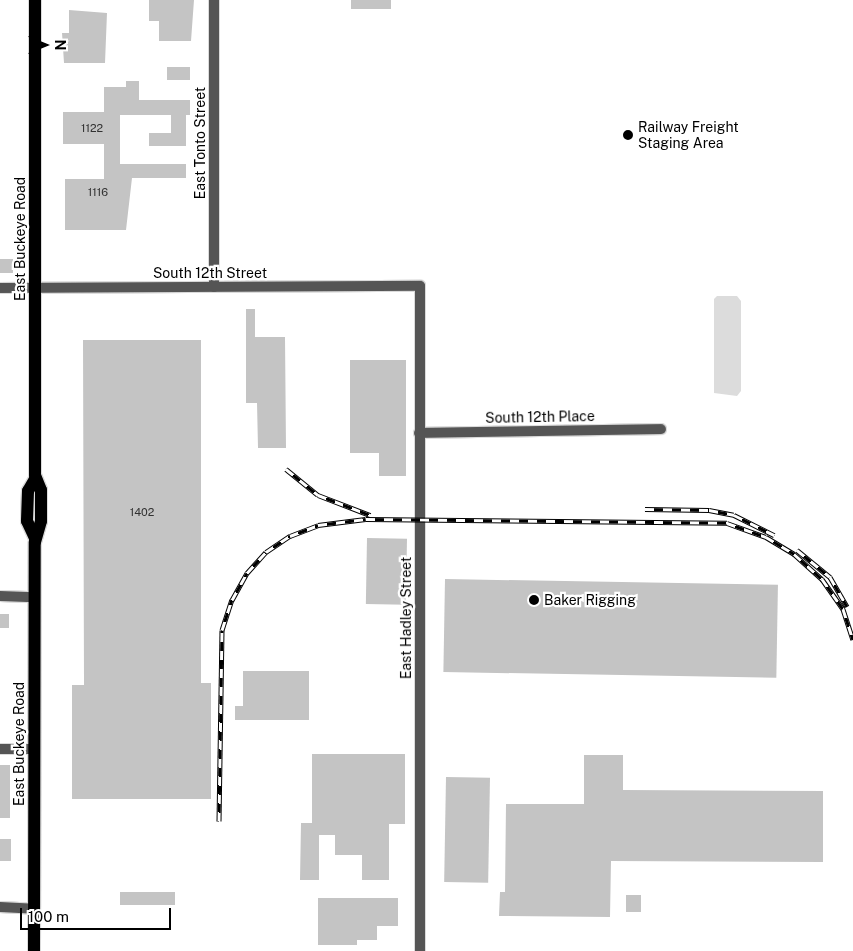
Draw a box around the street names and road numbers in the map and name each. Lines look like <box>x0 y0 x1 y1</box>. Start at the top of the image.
street label: East Tonto Street <box>192 87 208 199</box>
street label: East Buckeye Road <box>12 177 28 301</box>
street label: South 12th Street <box>153 265 267 281</box>
street label: South 12th Place <box>485 408 595 426</box>
street label: East Hadley Street <box>398 557 414 679</box>
street label: East Buckeye Road <box>11 682 27 806</box>

